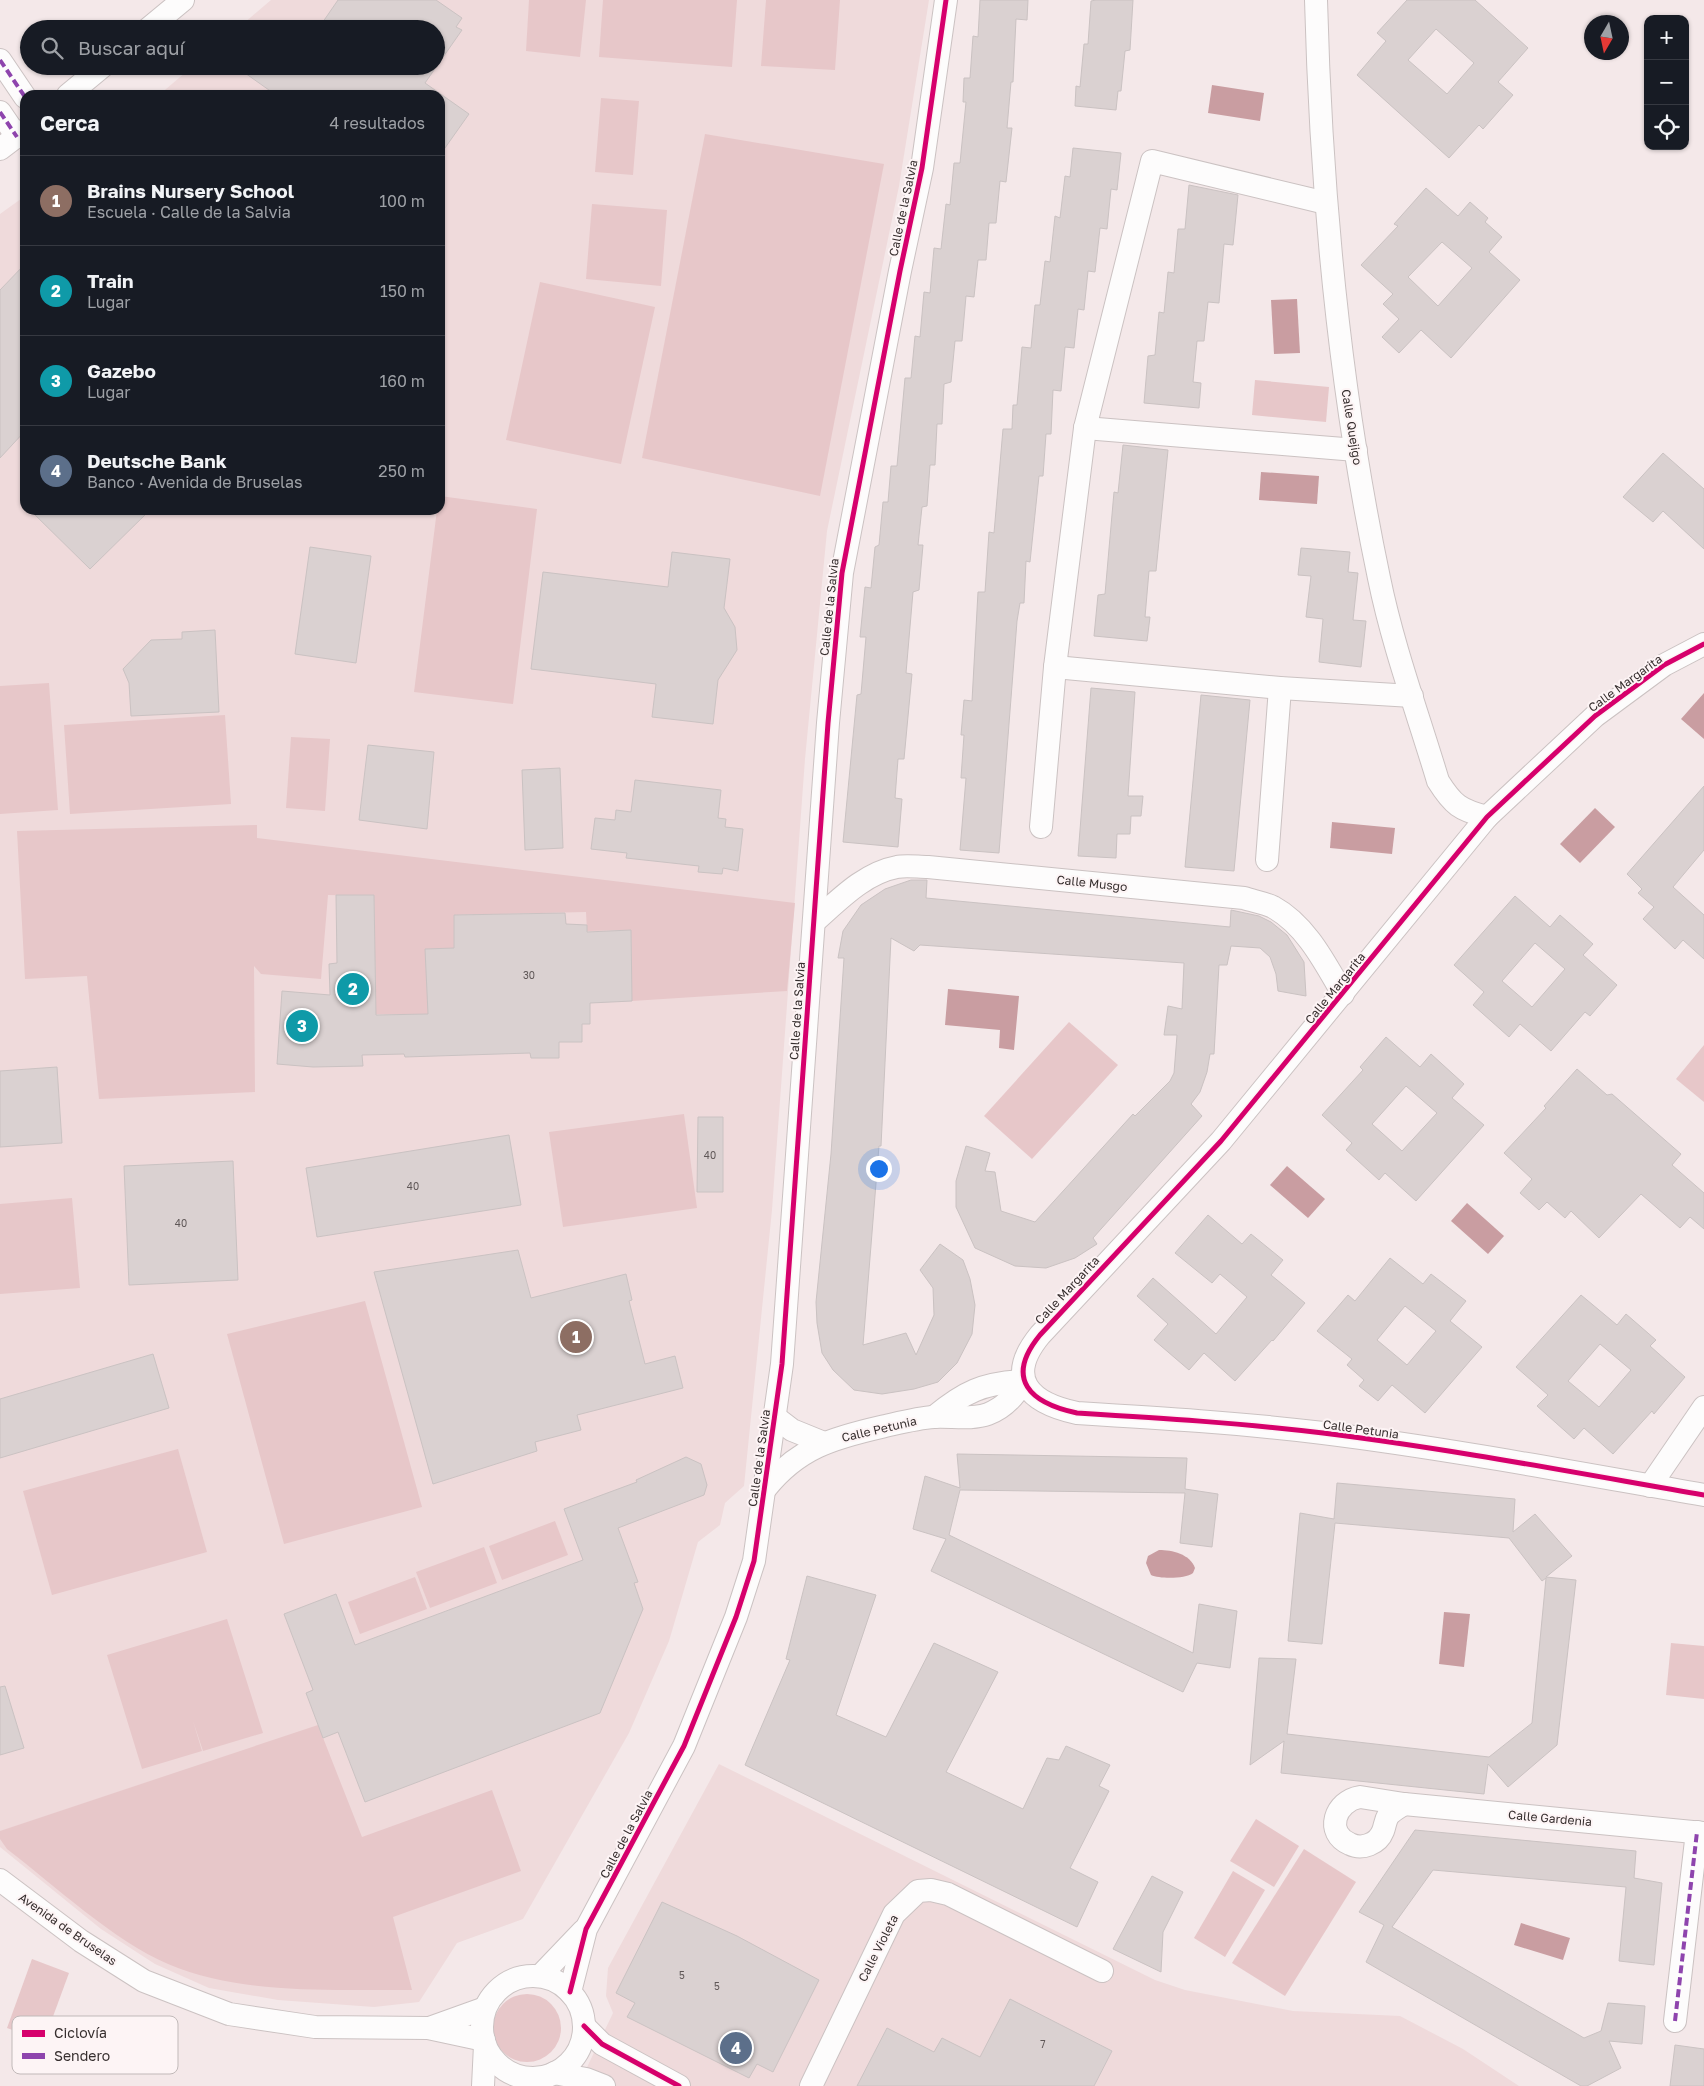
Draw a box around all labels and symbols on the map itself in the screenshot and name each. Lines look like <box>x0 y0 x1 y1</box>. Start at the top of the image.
north arrow <box>1584 15 1629 60</box>
street label: Calle de la Salvia <box>885 158 921 258</box>
street label: Calle Quejigo <box>1339 388 1365 466</box>
street label: Calle de la Salvia <box>816 557 842 657</box>
street label: Calle Margarita <box>1585 651 1665 715</box>
street label: Calle Musgo <box>1056 872 1128 894</box>
street label: Calle Margarita <box>1302 949 1368 1027</box>
street label: Calle de la Salvia <box>786 961 808 1061</box>
house number: 30 <box>523 969 535 981</box>
pin: 2 <box>337 970 369 1008</box>
pin: 3 <box>286 1007 318 1045</box>
house number: 40 <box>704 1149 716 1161</box>
your location <box>866 1156 892 1182</box>
house number: 40 <box>407 1180 419 1192</box>
house number: 40 <box>175 1217 187 1229</box>
street label: Calle Margarita <box>1032 1253 1102 1327</box>
pin: 1 <box>560 1318 592 1356</box>
street label: Calle de la Salvia <box>745 1408 773 1508</box>
street label: Calle Petunia <box>840 1413 918 1445</box>
street label: Calle Petunia <box>1322 1416 1400 1442</box>
street label: Calle de la Salvia <box>596 1787 656 1881</box>
street label: Calle Gardenia <box>1508 1807 1592 1829</box>
street label: Avenida de Bruselas <box>16 1890 120 1968</box>
street label: Calle Violeta <box>855 1912 901 1984</box>
house number: 5 <box>679 1969 685 1981</box>
house number: 5 <box>714 1980 720 1992</box>
legend <box>12 2016 178 2074</box>
text: Ciclovía <box>54 2024 107 2041</box>
pin: 4 <box>720 2029 752 2067</box>
house number: 7 <box>1040 2038 1046 2050</box>
text: Sendero <box>54 2047 110 2064</box>

